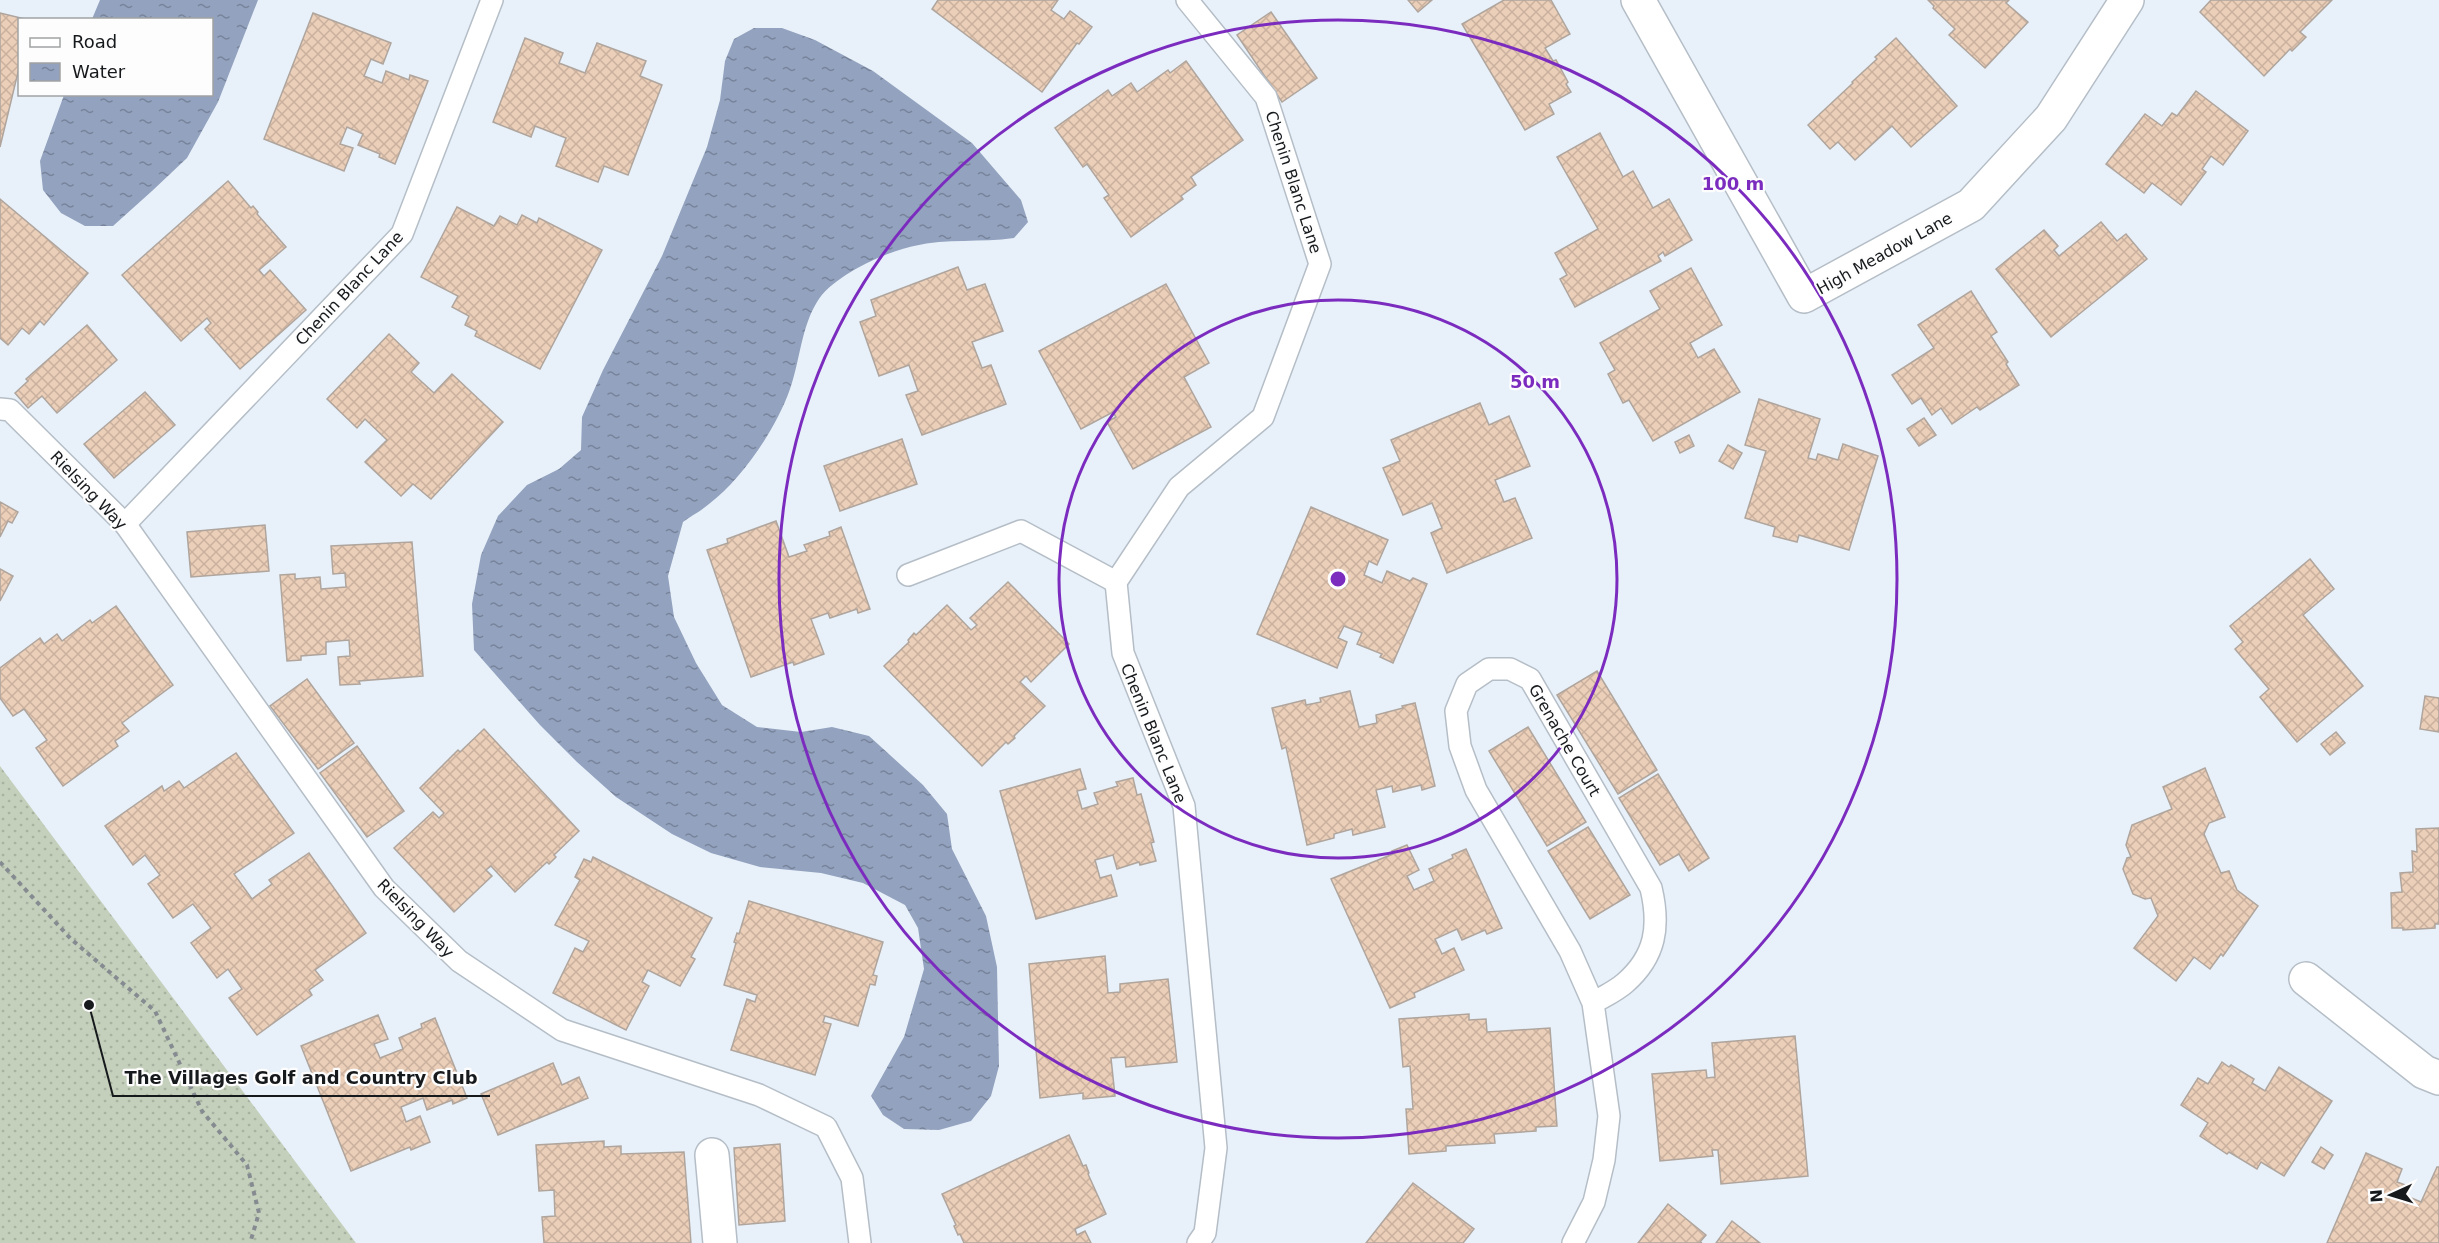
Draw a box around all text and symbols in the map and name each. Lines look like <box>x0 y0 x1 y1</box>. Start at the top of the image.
legend <box>18 18 213 96</box>
text: Road <box>72 31 117 52</box>
text: Water <box>72 61 126 82</box>
street label: Chenin Blanc Lane <box>1261 108 1326 256</box>
text: 100 m <box>1702 173 1764 194</box>
street label: High Meadow Lane <box>1813 208 1955 299</box>
street label: Chenin Blanc Lane <box>292 227 407 349</box>
text: 50 m <box>1510 371 1560 392</box>
street label: Rielsing Way <box>46 447 131 534</box>
centre of rings <box>1328 569 1348 589</box>
street label: Chenin Blanc Lane <box>1117 661 1190 806</box>
street label: Grenache Court <box>1525 681 1604 800</box>
street label: Rielsing Way <box>373 875 458 962</box>
callout: The Villages Golf and Country Club <box>113 1060 490 1096</box>
text: The Villages Golf and Country Club <box>124 1067 478 1088</box>
north arrow <box>2361 1165 2421 1225</box>
text: N <box>2367 1189 2386 1203</box>

